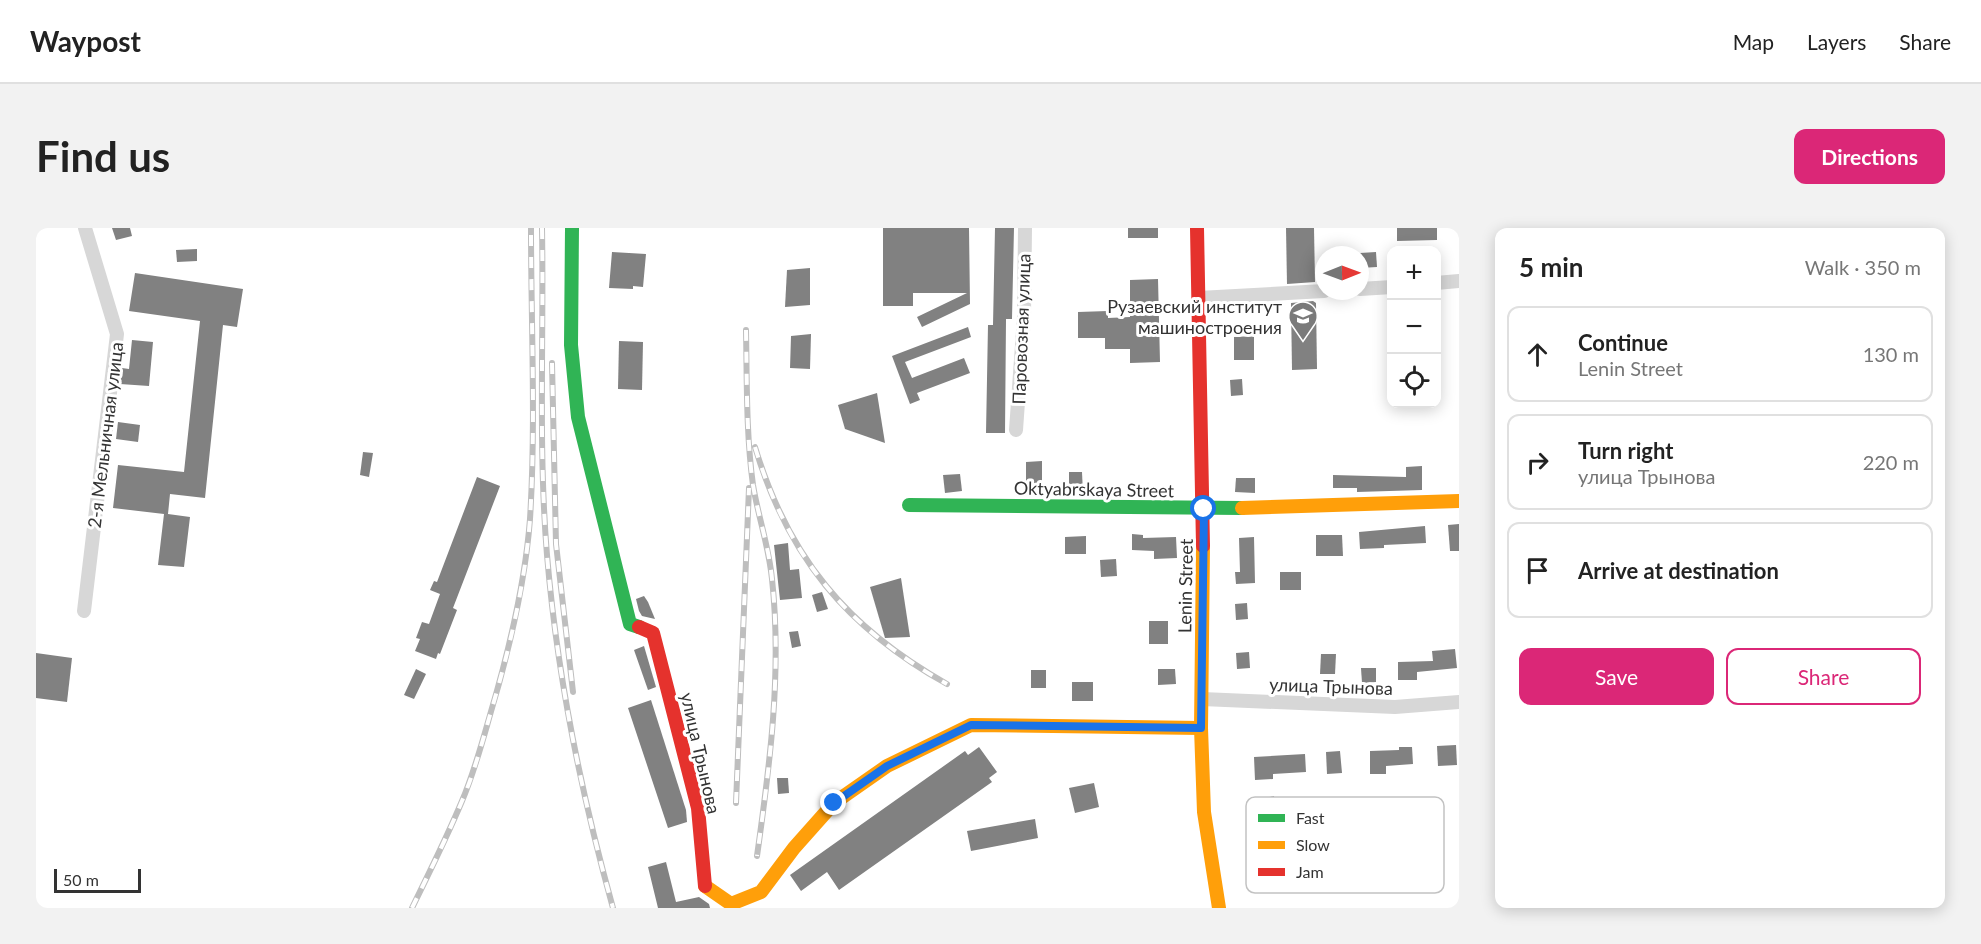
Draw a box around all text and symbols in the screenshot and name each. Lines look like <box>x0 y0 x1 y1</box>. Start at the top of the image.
text: Waypost <box>30 24 141 58</box>
text: Map <box>1733 29 1774 54</box>
text: Layers <box>1807 29 1866 54</box>
text: Share <box>1899 29 1951 54</box>
button: Directions <box>1794 129 1945 184</box>
text: Find us <box>36 131 170 181</box>
north arrow <box>1315 246 1369 300</box>
map controls <box>1387 246 1441 408</box>
button: + <box>1387 246 1441 300</box>
text: 5 min <box>1519 251 1583 283</box>
street label: Паровозная улица <box>1007 253 1035 405</box>
text: Walk · 350 m <box>1805 255 1921 279</box>
place label: Рузаевский институт машиностроения <box>1107 295 1282 338</box>
school or university icon: Рузаевский институт машиностроения <box>1287 300 1319 342</box>
button: − <box>1387 300 1441 354</box>
text: Continue <box>1578 329 1668 356</box>
icon: ahead <box>1521 338 1554 371</box>
street label: 2-я Мельничная улица <box>83 341 127 529</box>
text: 130 m <box>1863 342 1919 366</box>
button: locate <box>1387 354 1441 408</box>
text: Lenin Street <box>1578 356 1683 380</box>
text: Turn right <box>1578 437 1673 464</box>
icon: right <box>1521 446 1554 479</box>
text: 220 m <box>1863 450 1919 474</box>
text: улица Трынова <box>1578 464 1715 488</box>
street label: Oktyabrskaya Street <box>1014 477 1175 501</box>
route start <box>1190 495 1216 521</box>
street label: Lenin Street <box>1173 538 1197 633</box>
icon: arrive <box>1521 554 1554 587</box>
text: Arrive at destination <box>1578 557 1779 584</box>
button: Save <box>1519 648 1714 705</box>
button: Share <box>1726 648 1921 705</box>
street label: улица Трынова <box>1269 673 1393 699</box>
street label: улица Трынова <box>676 690 726 816</box>
route end <box>820 789 846 815</box>
legend <box>1246 797 1444 893</box>
text: Fast <box>1296 808 1325 827</box>
text: Slow <box>1296 835 1330 854</box>
text: Jam <box>1296 862 1324 881</box>
scale bar <box>54 866 141 894</box>
text: 50 m <box>63 870 99 889</box>

